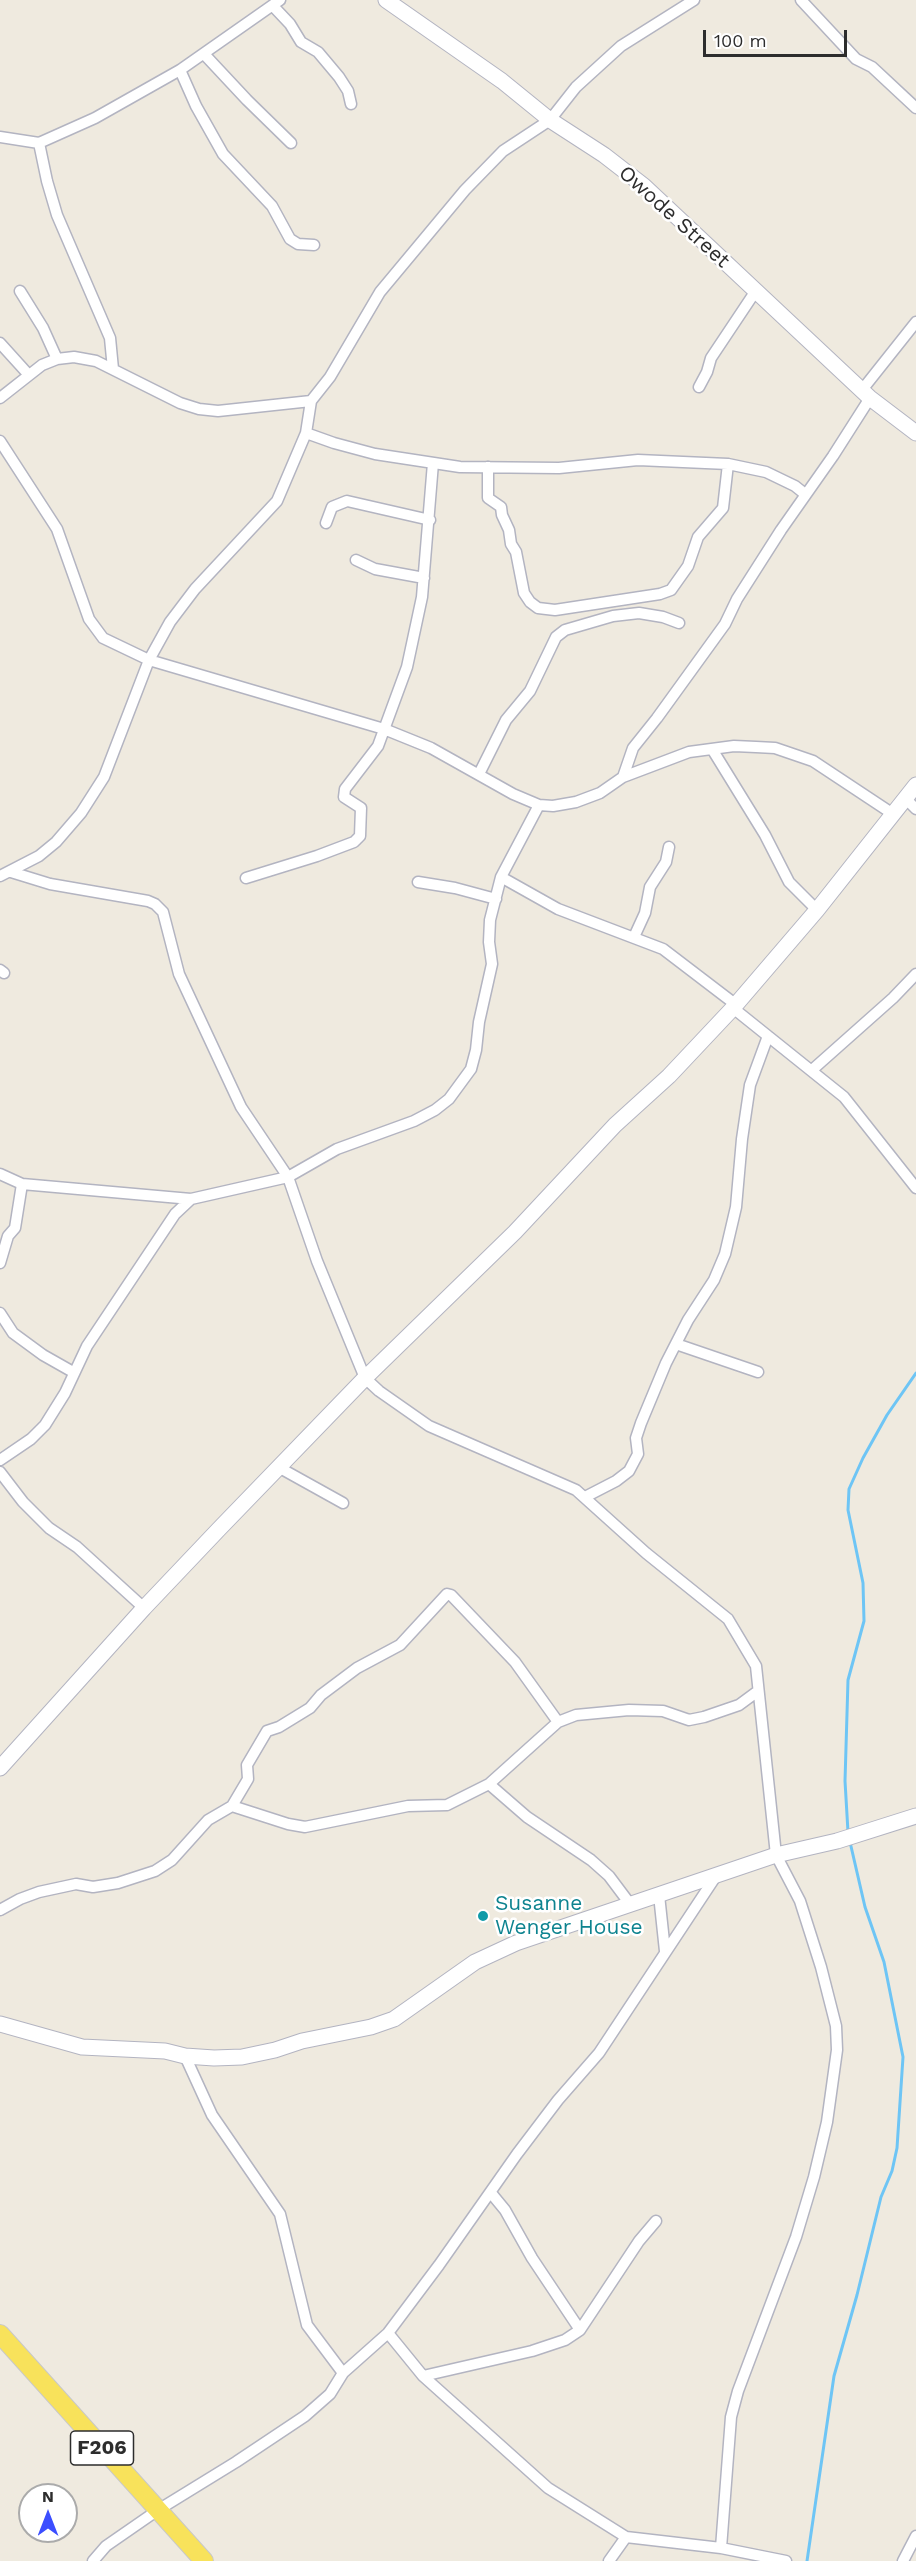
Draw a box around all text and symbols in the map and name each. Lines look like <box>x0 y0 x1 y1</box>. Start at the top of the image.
scale bar <box>706 18 850 56</box>
text: 100 m <box>714 30 767 51</box>
street label: Owode Street <box>613 160 735 274</box>
place label: Susanne Wenger House <box>495 1891 643 1941</box>
marker: Susanne Wenger House <box>476 1909 490 1923</box>
road number: F206 <box>70 2431 134 2465</box>
north arrow <box>18 2483 78 2543</box>
text: N <box>42 2487 54 2506</box>

